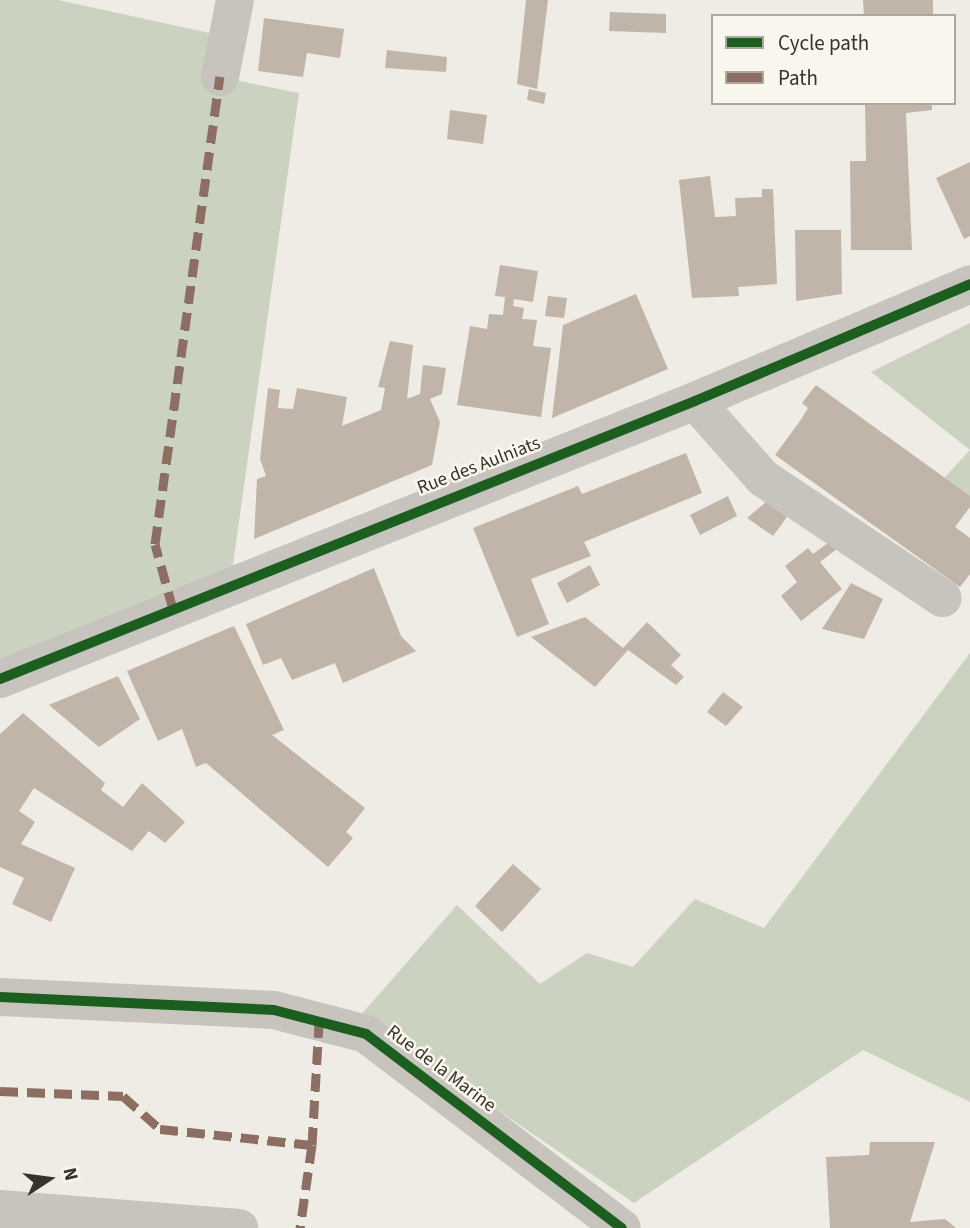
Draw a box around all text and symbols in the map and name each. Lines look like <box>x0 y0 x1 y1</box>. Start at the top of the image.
legend <box>711 14 956 105</box>
text: Cycle path <box>778 28 869 58</box>
text: Path <box>778 63 818 93</box>
street label: Rue des Aulniats <box>414 432 544 500</box>
street label: Rue de la Marine <box>382 1021 500 1117</box>
north arrow <box>14 1144 84 1214</box>
text: N <box>55 1165 85 1183</box>

